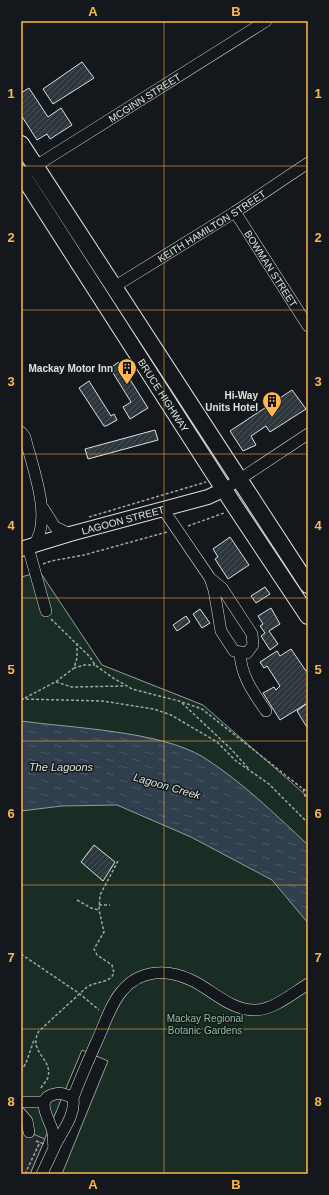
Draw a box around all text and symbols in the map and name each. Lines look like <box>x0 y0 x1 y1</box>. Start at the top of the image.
text: A <box>88 4 98 19</box>
text: B <box>231 4 241 19</box>
street label: MCGINN STREET <box>106 71 182 124</box>
text: 1 <box>7 86 15 101</box>
text: 1 <box>314 86 322 101</box>
street label: KEITH HAMILTON STREET <box>156 188 267 264</box>
street label: BOWMAN STREET <box>243 228 300 309</box>
text: 2 <box>7 230 15 245</box>
text: 2 <box>314 230 322 245</box>
building icon: Mackay Motor Inn <box>116 357 138 385</box>
street label: BRUCE HIGHWAY <box>136 357 191 434</box>
place label: Mackay Motor Inn <box>29 363 113 374</box>
text: 3 <box>7 374 15 389</box>
text: 3 <box>314 374 322 389</box>
place label: Hi-Way Units Hotel <box>205 390 258 413</box>
building icon: Hi-Way Units Hotel <box>261 390 283 418</box>
street label: LAGOON STREET <box>80 503 165 536</box>
text: 4 <box>7 518 15 533</box>
text: 4 <box>314 518 322 533</box>
text: 5 <box>7 662 15 677</box>
text: 5 <box>314 662 322 677</box>
water label: The Lagoons <box>29 761 94 773</box>
water label: Lagoon Creek <box>132 771 202 801</box>
text: 6 <box>7 806 15 821</box>
text: 6 <box>314 806 322 821</box>
text: 7 <box>7 950 15 965</box>
text: 7 <box>314 950 322 965</box>
park label: Mackay Regional Botanic Gardens <box>167 1013 243 1036</box>
text: 8 <box>7 1094 15 1109</box>
text: 8 <box>314 1094 322 1109</box>
text: A <box>88 1177 98 1192</box>
text: B <box>231 1177 241 1192</box>

